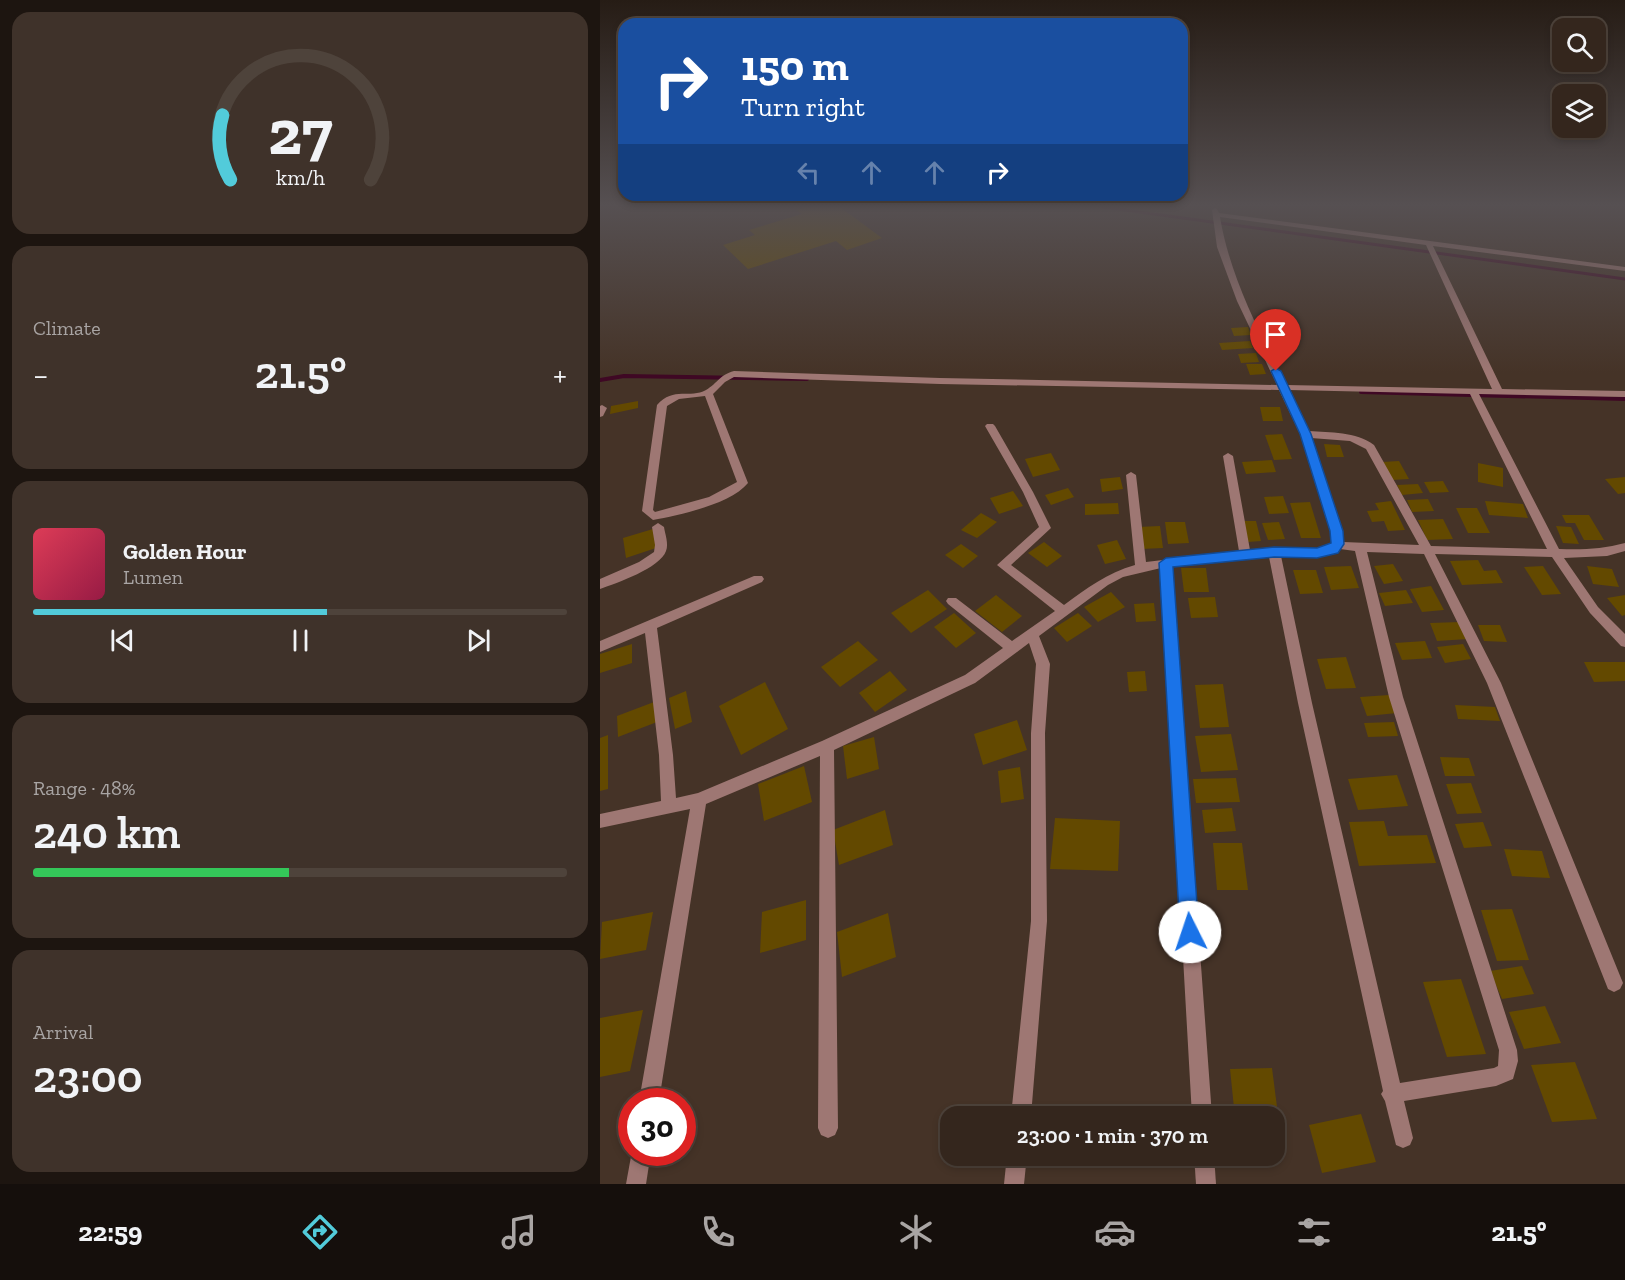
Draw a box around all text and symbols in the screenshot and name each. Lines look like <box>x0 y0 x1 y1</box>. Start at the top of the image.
map controls <box>1552 18 1606 138</box>
button: search <box>1552 18 1606 72</box>
text: 150 m <box>741 40 849 91</box>
icon: right <box>642 42 720 120</box>
button: layers <box>1552 84 1606 138</box>
text: Turn right <box>741 91 865 123</box>
text: 27 <box>268 95 332 170</box>
icon: left <box>792 156 825 189</box>
icon: ahead <box>855 156 888 189</box>
icon: ahead <box>918 156 951 189</box>
icon: right <box>981 156 1014 189</box>
text: km/h <box>276 166 324 191</box>
pin <box>1250 309 1301 371</box>
text: Climate <box>33 316 101 340</box>
icon: arrive <box>1259 318 1292 351</box>
text: 21.5° <box>255 346 347 400</box>
text: − <box>33 355 48 394</box>
text: + <box>553 355 567 394</box>
text: Golden Hour <box>123 538 247 565</box>
text: Lumen <box>123 565 183 589</box>
icon: previous <box>106 624 139 657</box>
icon: pause <box>284 624 317 657</box>
icon: next <box>462 624 495 657</box>
text: Range · 48% <box>33 776 136 800</box>
text: 240 km <box>33 806 180 860</box>
position arrow <box>1158 900 1222 964</box>
text: Arrival <box>33 1020 93 1044</box>
text: 23:00 <box>33 1050 143 1104</box>
speed limit sign: 30 <box>618 1088 696 1166</box>
text: 23:00 · 1 min · 370 m <box>1017 1122 1208 1149</box>
icon: directions <box>299 1211 341 1253</box>
icon: music <box>498 1211 540 1253</box>
icon: phone <box>697 1211 739 1253</box>
icon: climate <box>895 1211 937 1253</box>
icon: car <box>1094 1211 1136 1253</box>
icon: filters <box>1293 1211 1335 1253</box>
text: 22:59 <box>78 1216 143 1248</box>
text: 21.5° <box>1491 1216 1547 1248</box>

